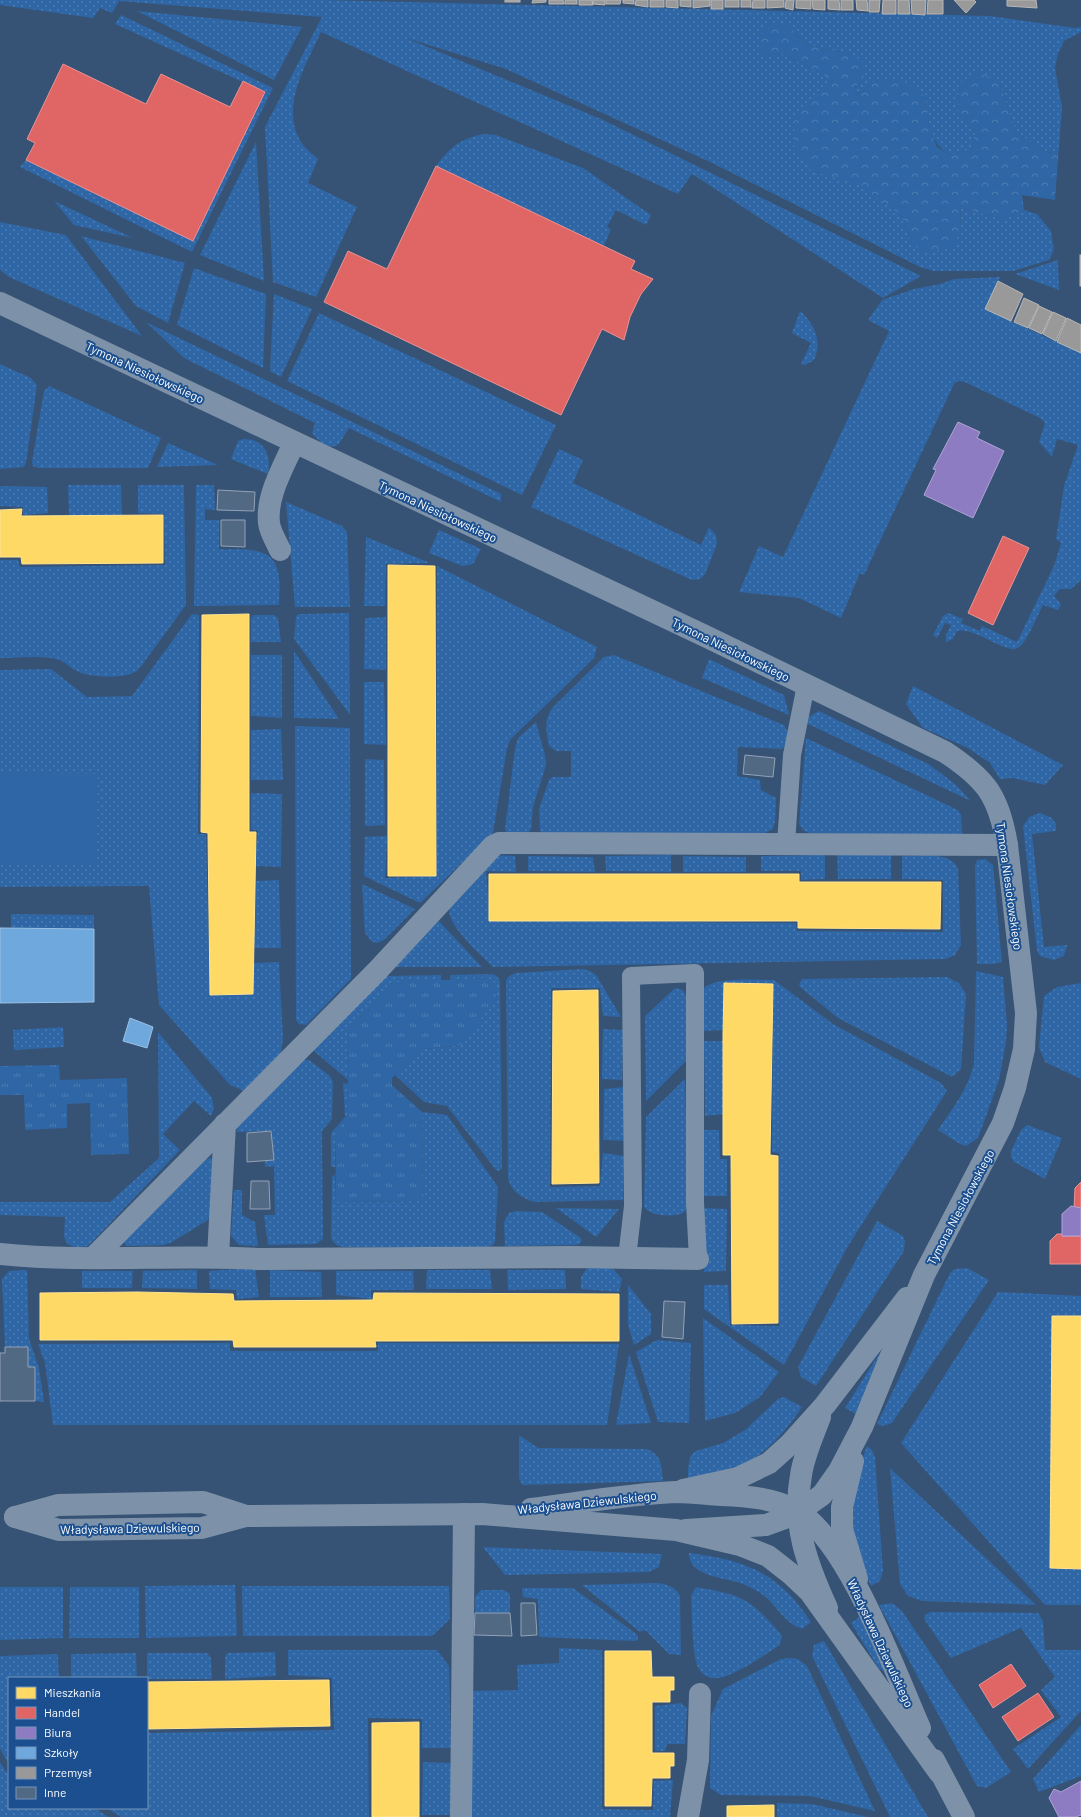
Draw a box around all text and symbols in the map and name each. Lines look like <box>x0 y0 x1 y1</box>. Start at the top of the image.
street label: Tymona Niesiołowskiego <box>84 338 206 406</box>
street label: Tymona Niesiołowskiego <box>377 477 499 545</box>
street label: Tymona Niesiołowskiego <box>670 614 792 684</box>
street label: Tymona Niesiołowskiego <box>994 821 1026 951</box>
street label: Tymona Niesiołowskiego <box>924 1147 996 1267</box>
street label: Władysława Dziewulskiego <box>517 1488 657 1516</box>
street label: Władysława Dziewulskiego <box>60 1520 200 1536</box>
street label: Władysława Dziewulskiego <box>845 1577 917 1709</box>
legend <box>8 1677 148 1809</box>
text: Mieszkania <box>44 1685 101 1699</box>
text: Handel <box>44 1705 80 1719</box>
text: Biura <box>44 1725 72 1739</box>
text: Szkoły <box>44 1745 79 1759</box>
text: Przemysł <box>44 1765 92 1779</box>
text: Inne <box>44 1785 66 1799</box>

